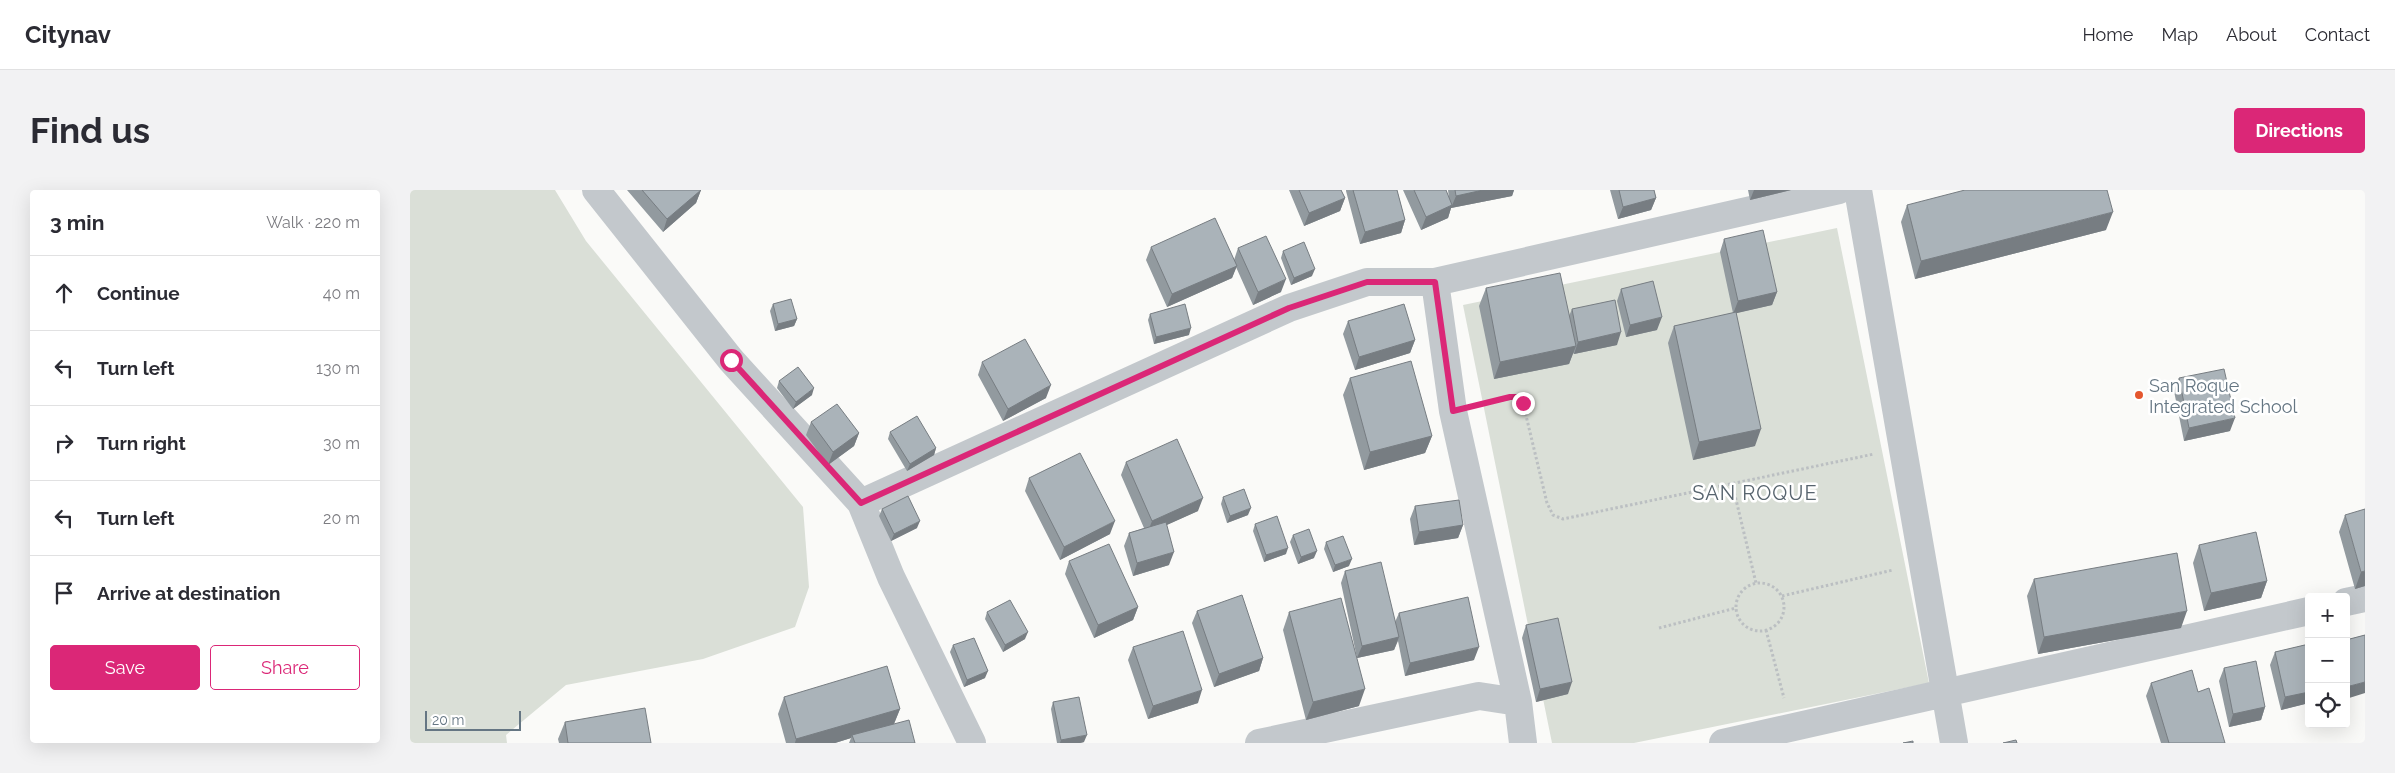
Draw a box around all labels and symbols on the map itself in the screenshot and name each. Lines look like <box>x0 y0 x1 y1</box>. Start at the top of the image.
route start <box>720 349 743 372</box>
place label: San Roque Integrated School <box>2149 375 2297 417</box>
marker: San Roque Integrated School <box>2133 389 2145 401</box>
route end <box>1512 392 1535 415</box>
district label: SAN ROQUE <box>1692 481 1818 505</box>
scale bar <box>425 708 521 731</box>

